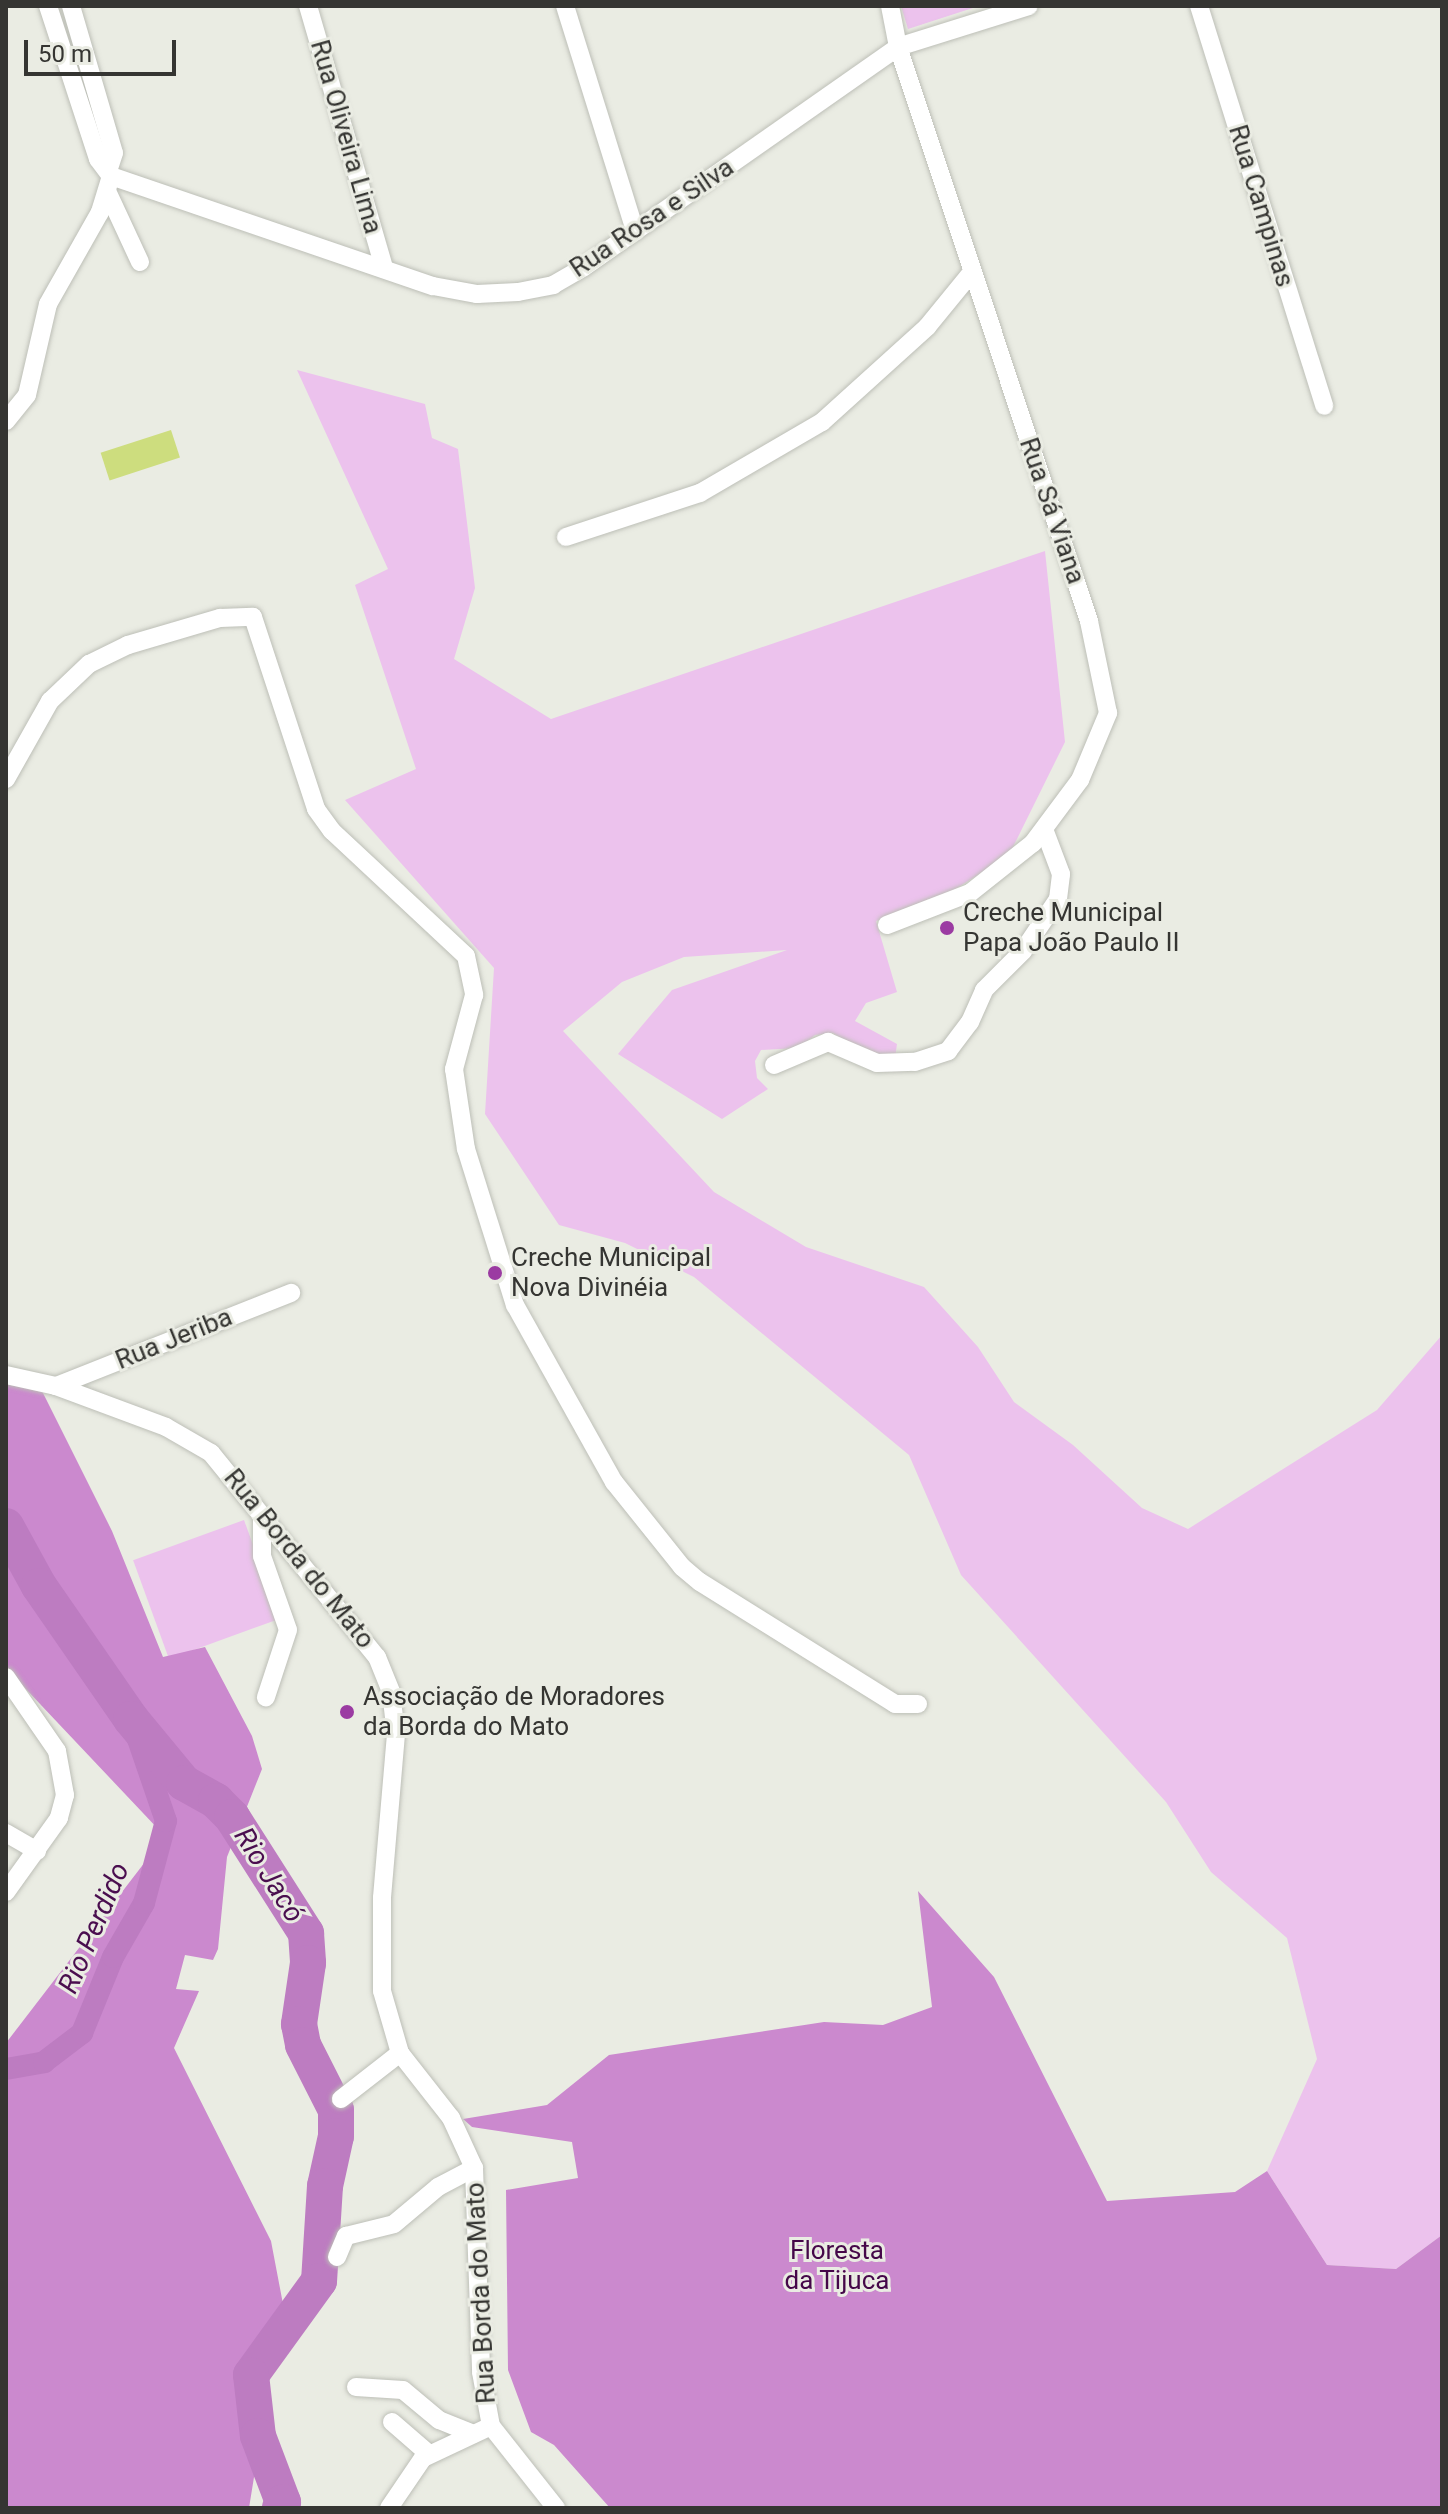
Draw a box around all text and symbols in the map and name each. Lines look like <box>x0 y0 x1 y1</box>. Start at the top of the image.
scale bar <box>28 24 180 74</box>
street label: Rua Oliveira Lima <box>303 36 389 238</box>
text: 50 m <box>38 40 92 68</box>
street label: Rua Campinas <box>1222 121 1300 291</box>
street label: Rua Rosa e Silva <box>564 152 740 284</box>
street label: Rua Sá Viana <box>1012 434 1092 588</box>
place label: Creche Municipal Papa João Paulo II <box>963 897 1180 958</box>
marker: Creche Municipal Papa João Paulo II <box>938 919 956 937</box>
place label: Creche Municipal Nova Divinéia <box>511 1242 711 1304</box>
marker: Creche Municipal Nova Divinéia <box>486 1264 504 1282</box>
street label: Rua Jeriba <box>111 1302 237 1376</box>
street label: Rua Borda do Mato <box>217 1463 381 1655</box>
place label: Associação de Moradores da Borda do Mato <box>363 1681 665 1742</box>
marker: Associação de Moradores da Borda do Mato <box>338 1703 356 1721</box>
water label: Rio Jacó <box>227 1821 311 1929</box>
water label: Rio Perdido <box>51 1858 137 1998</box>
street label: Rua Borda do Mato <box>460 2182 502 2404</box>
park label: Floresta da Tijuca <box>784 2235 890 2296</box>

